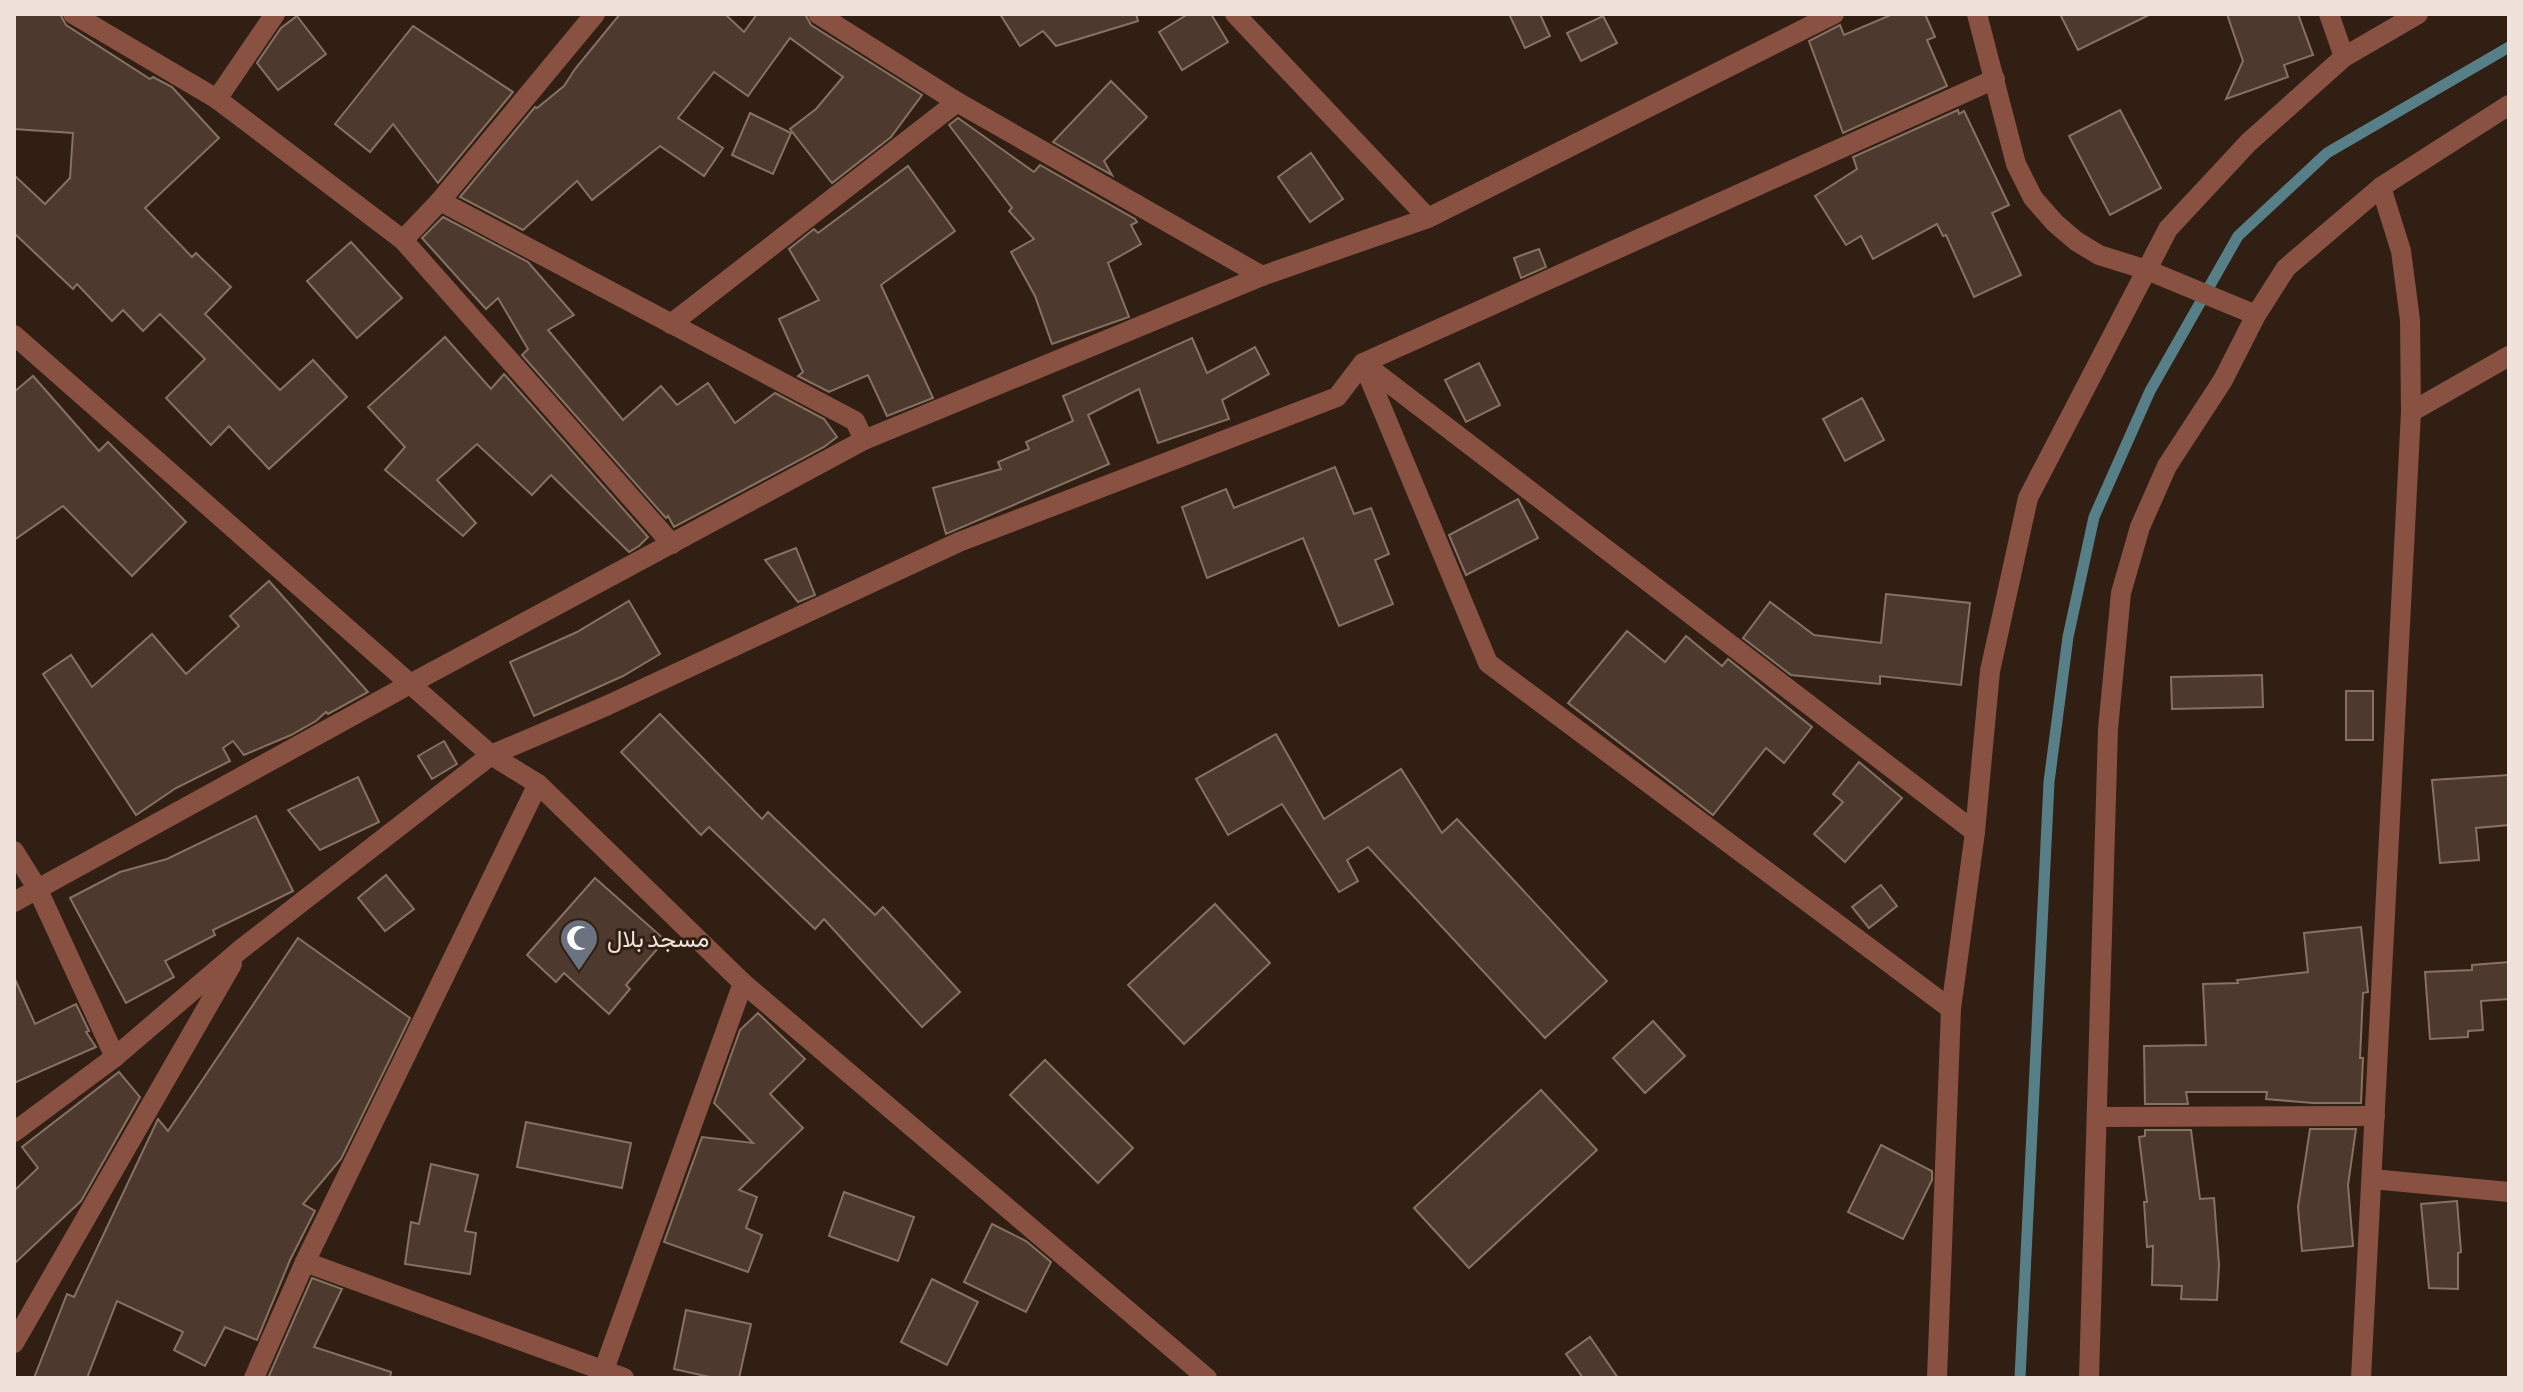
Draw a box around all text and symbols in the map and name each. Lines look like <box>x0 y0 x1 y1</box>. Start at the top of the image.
mosque icon: مسجد بلال <box>558 917 600 972</box>
place label: مسجد بلال <box>607 925 709 953</box>

